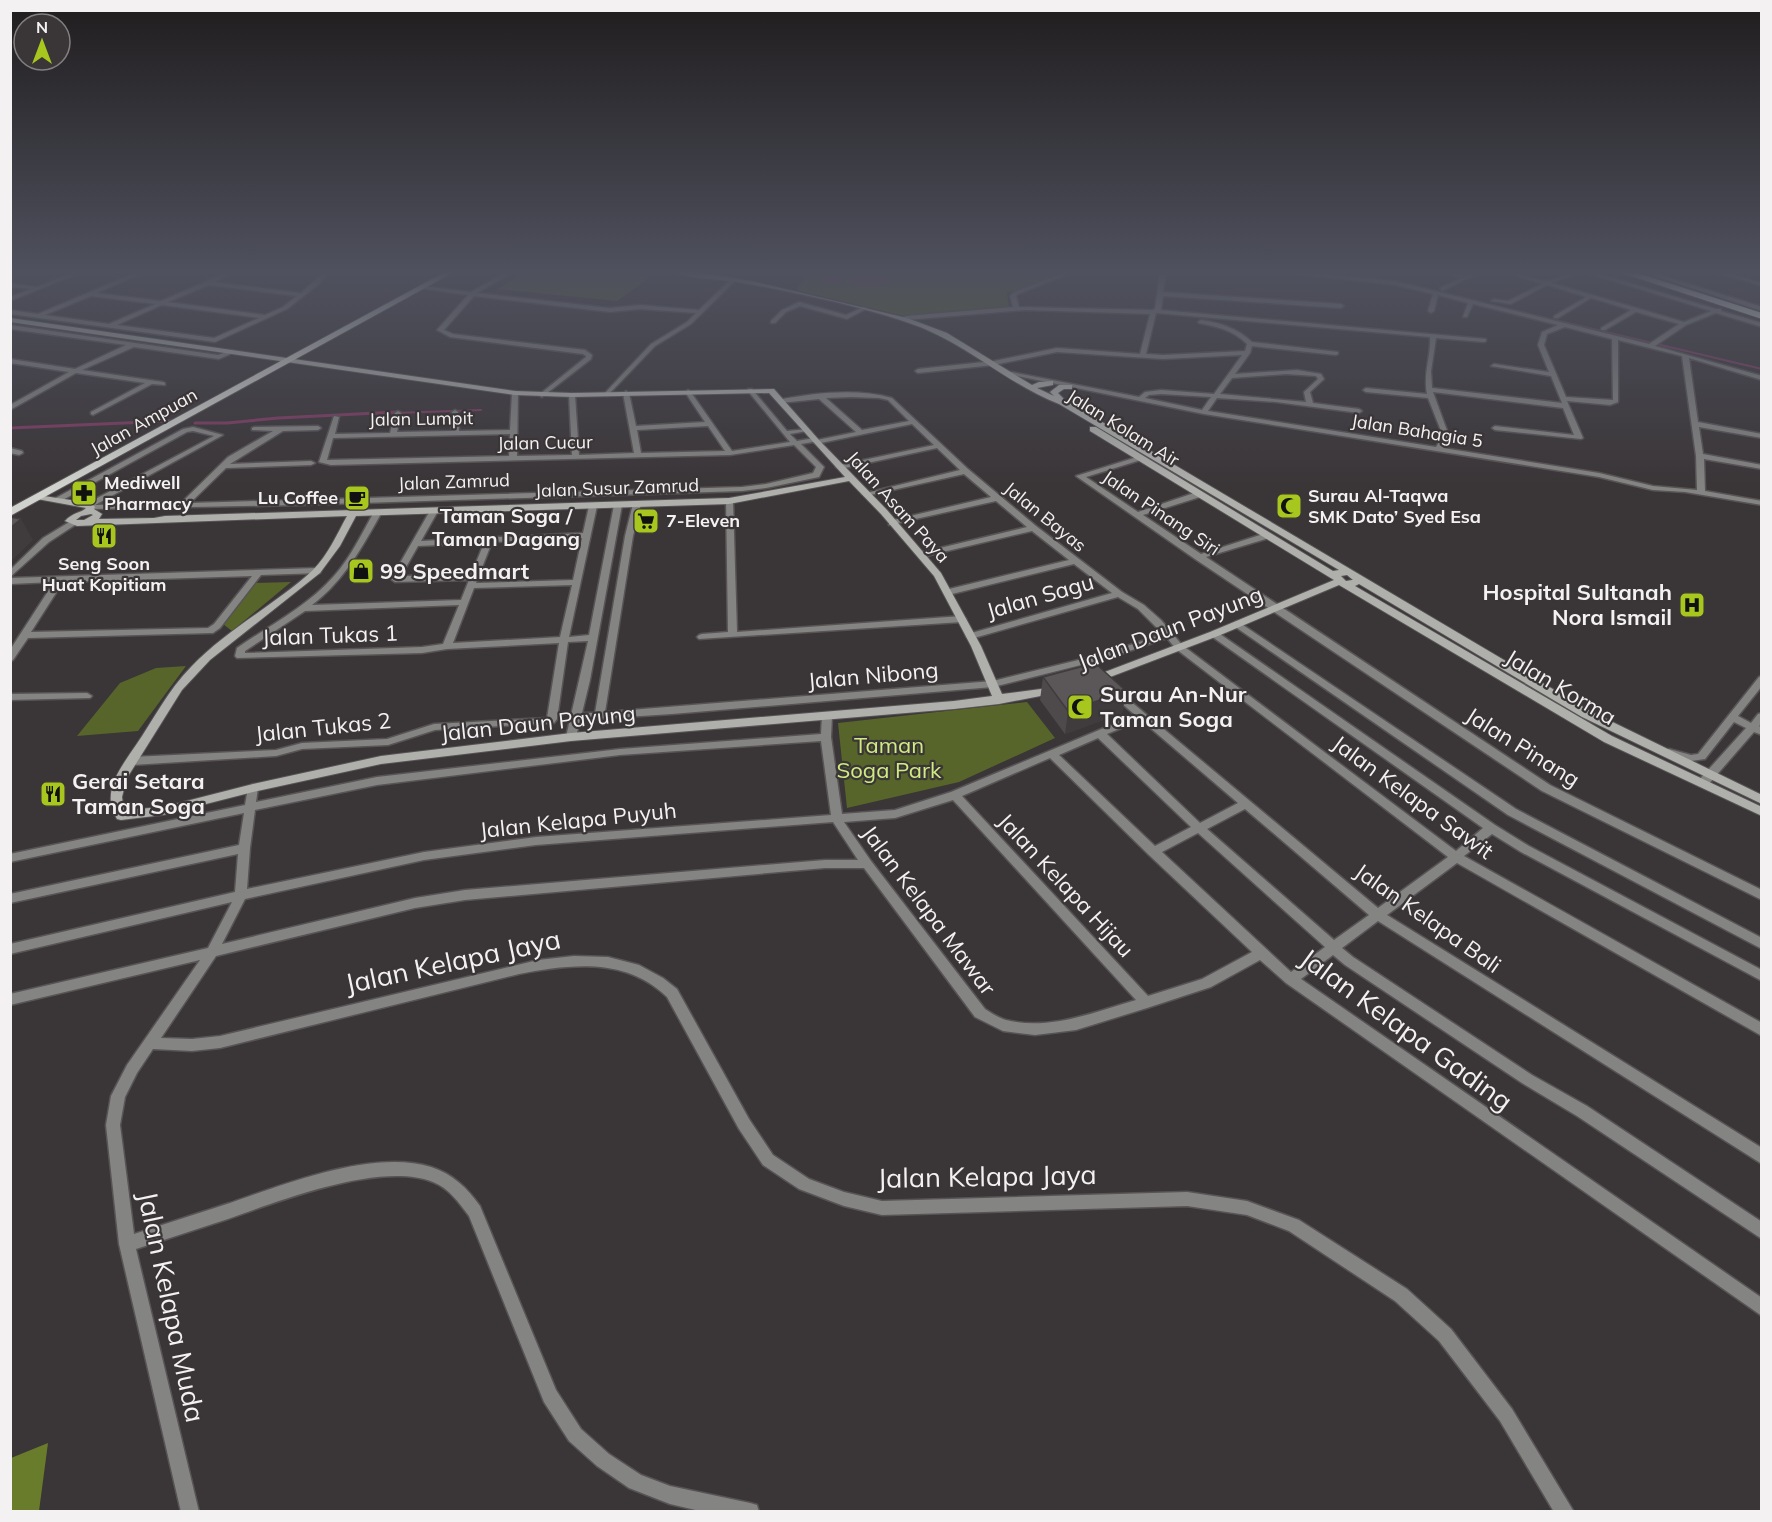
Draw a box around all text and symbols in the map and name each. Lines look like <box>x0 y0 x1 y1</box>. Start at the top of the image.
north arrow <box>12 12 72 72</box>
text: N <box>36 17 48 37</box>
street label: Jalan Ampuan <box>86 383 201 460</box>
street label: Jalan Kolam Air <box>1063 384 1184 472</box>
street label: Jalan Lumpit <box>369 406 473 431</box>
street label: Jalan Bahagia 5 <box>1350 409 1485 452</box>
street label: Jalan Cucur <box>497 430 593 455</box>
street label: Jalan Asam Paya <box>842 446 955 567</box>
street label: Jalan Pinang Siri <box>1098 465 1224 560</box>
street label: Jalan Zamrud <box>398 468 510 495</box>
place label: Mediwell Pharmacy <box>104 471 192 515</box>
street label: Jalan Susur Zamrud <box>535 473 699 502</box>
street label: Jalan Bayas <box>1000 476 1091 557</box>
pharmacy icon: Mediwell Pharmacy <box>69 478 99 508</box>
cafe icon: Lu Coffee <box>342 483 372 513</box>
place label: Surau Al-Taqwa SMK Dato’ Syed Esa <box>1308 484 1481 528</box>
place label: Lu Coffee <box>258 486 338 509</box>
mosque icon: Surau Al-Taqwa SMK Dato’ Syed Esa <box>1274 491 1304 521</box>
district label: Taman Soga / Taman Dagang <box>432 503 580 551</box>
supermarket icon: 7-Eleven <box>631 506 661 536</box>
place label: 7-Eleven <box>666 509 740 532</box>
restaurant icon: Seng Soon Huat Kopitiam <box>89 521 119 551</box>
place label: Seng Soon Huat Kopitiam <box>42 552 166 596</box>
shop icon: 99 Speedmart <box>346 556 376 586</box>
place label: 99 Speedmart <box>380 557 529 585</box>
street label: Jalan Sagu <box>983 567 1097 625</box>
place label: Hospital Sultanah Nora Ismail <box>1483 578 1672 631</box>
street label: Jalan Daun Payung <box>1074 580 1266 676</box>
hospital icon: Hospital Sultanah Nora Ismail <box>1677 590 1707 620</box>
street label: Jalan Tukas 1 <box>261 619 399 651</box>
street label: Jalan Korma <box>1501 643 1621 731</box>
street label: Jalan Nibong <box>806 655 940 695</box>
place label: Surau An-Nur Taman Soga <box>1100 680 1247 733</box>
mosque icon: Surau An-Nur Taman Soga <box>1065 692 1095 722</box>
street label: Jalan Daun Payung <box>439 699 637 747</box>
street label: Jalan Pinang <box>1461 701 1585 793</box>
street label: Jalan Tukas 2 <box>254 706 392 748</box>
street label: Jalan Kelapa Sawit <box>1327 729 1499 865</box>
park label: Taman Soga Park <box>837 731 942 784</box>
place label: Gerai Setara Taman Soga <box>72 767 205 820</box>
restaurant icon: Gerai Setara Taman Soga <box>38 779 68 809</box>
street label: Jalan Kelapa Puyuh <box>478 796 678 844</box>
street label: Jalan Kelapa Hijau <box>992 807 1140 963</box>
street label: Jalan Kelapa Mawar <box>856 819 1002 1001</box>
street label: Jalan Kelapa Bali <box>1349 857 1507 979</box>
street label: Jalan Kelapa Jaya <box>342 922 564 1000</box>
street label: Jalan Kelapa Gading <box>1294 941 1520 1118</box>
street label: Jalan Kelapa Jaya <box>877 1157 1097 1195</box>
street label: Jalan Kelapa Muda <box>131 1188 213 1425</box>

